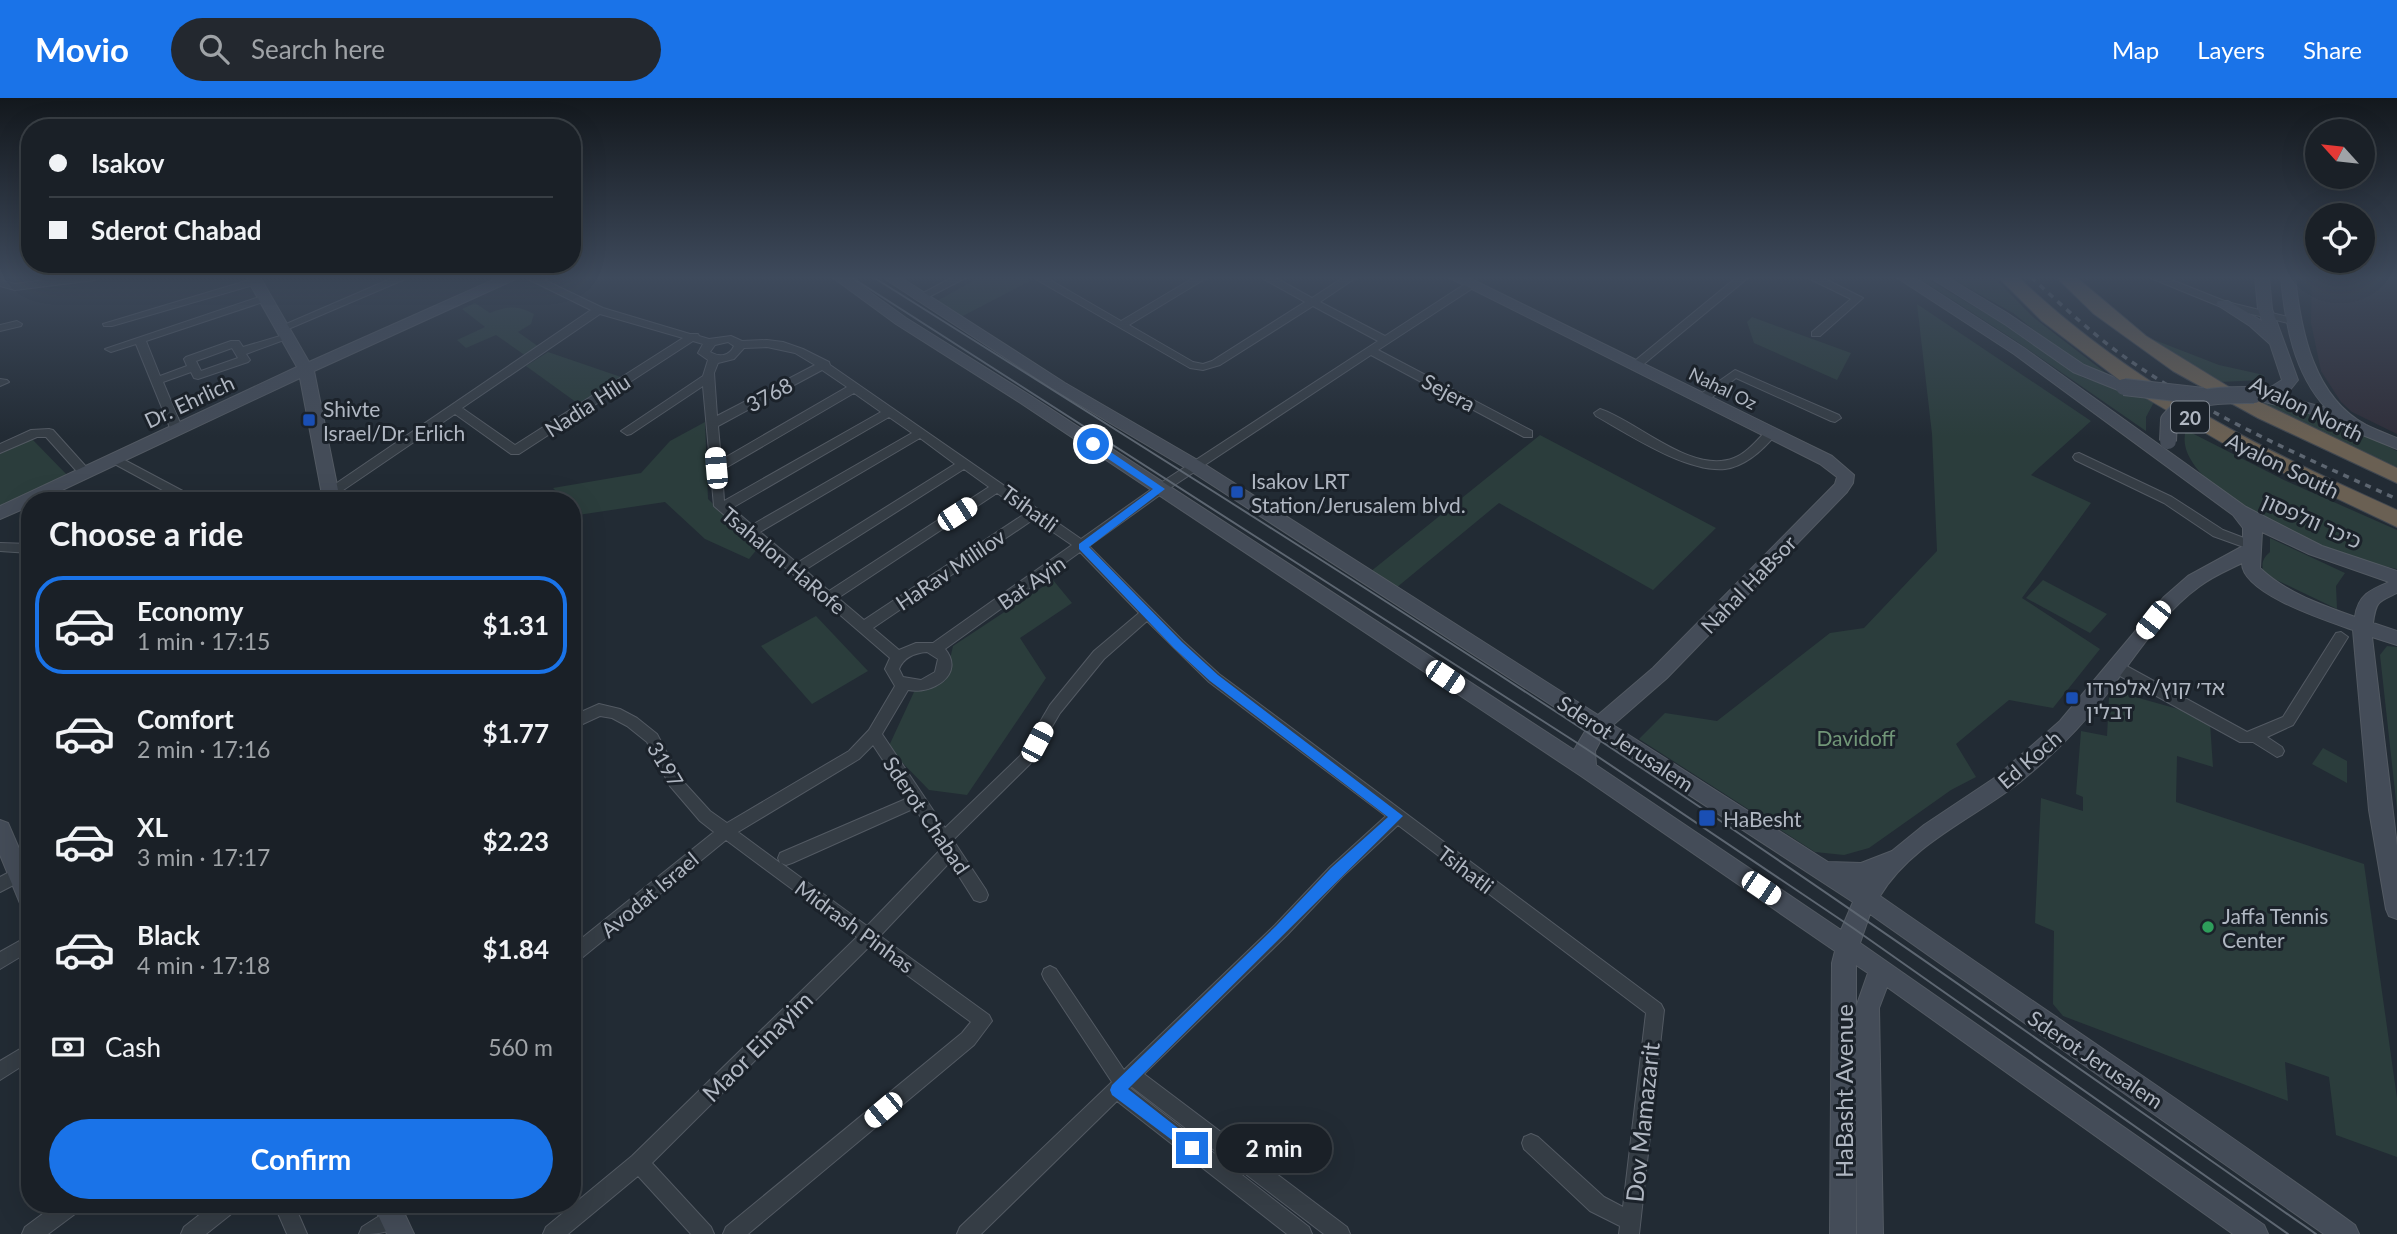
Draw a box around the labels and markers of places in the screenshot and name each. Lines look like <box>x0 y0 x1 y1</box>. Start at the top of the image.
place label: Shivte Israel/Dr. Erlich <box>323 396 465 445</box>
marker: Shivte Israel/Dr. Erlich <box>301 412 317 428</box>
place label: Isakov LRT Station/Jerusalem blvd. <box>1251 468 1466 517</box>
marker: Isakov LRT Station/Jerusalem blvd. <box>1229 484 1245 500</box>
place label: אד׳ קוץ/אלפרדו דבלין <box>2086 674 2225 723</box>
marker: אד׳ קוץ/אלפרדו דבלין <box>2064 690 2080 706</box>
place label: HaBesht <box>1723 806 1802 831</box>
marker: HaBesht <box>1697 808 1717 828</box>
place label: Jaffa Tennis Center <box>2222 903 2328 952</box>
marker: Jaffa Tennis Center <box>2200 919 2216 935</box>

